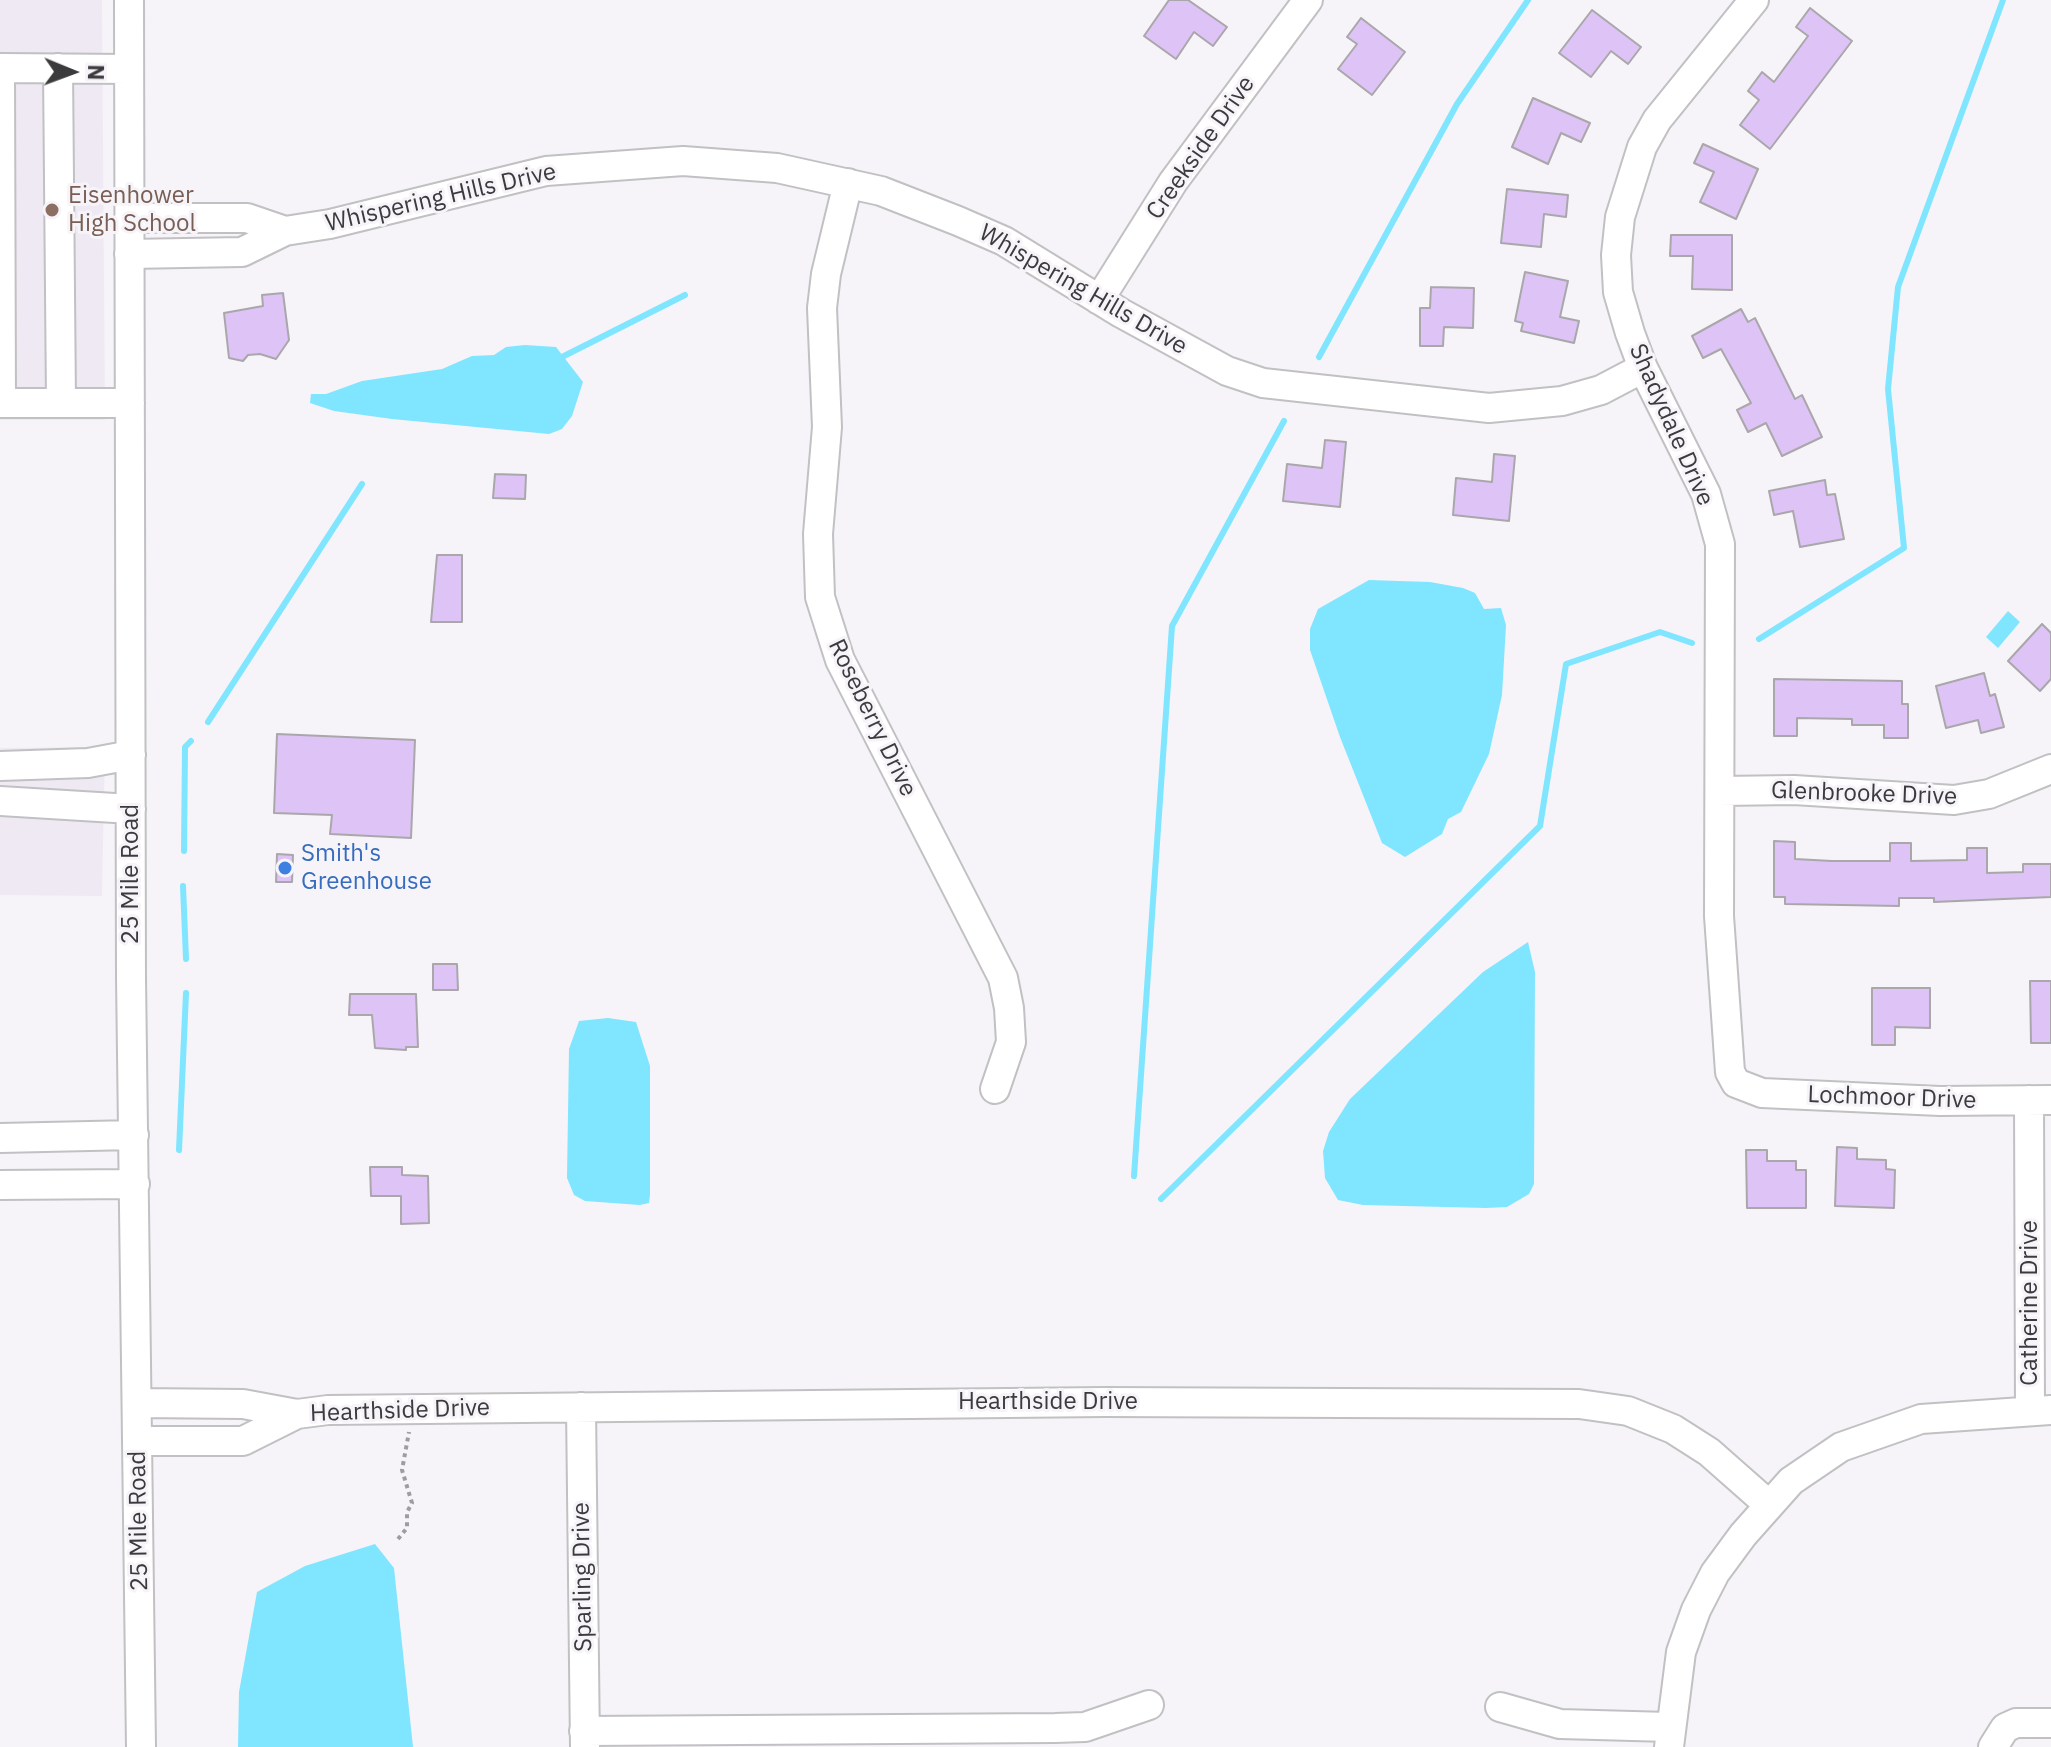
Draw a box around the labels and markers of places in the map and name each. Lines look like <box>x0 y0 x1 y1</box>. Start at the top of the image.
place label: Eisenhower High School <box>68 182 196 238</box>
marker: Eisenhower High School <box>43 201 61 219</box>
place label: Smith's Greenhouse <box>301 840 432 896</box>
marker: Smith's Greenhouse <box>276 859 294 877</box>

